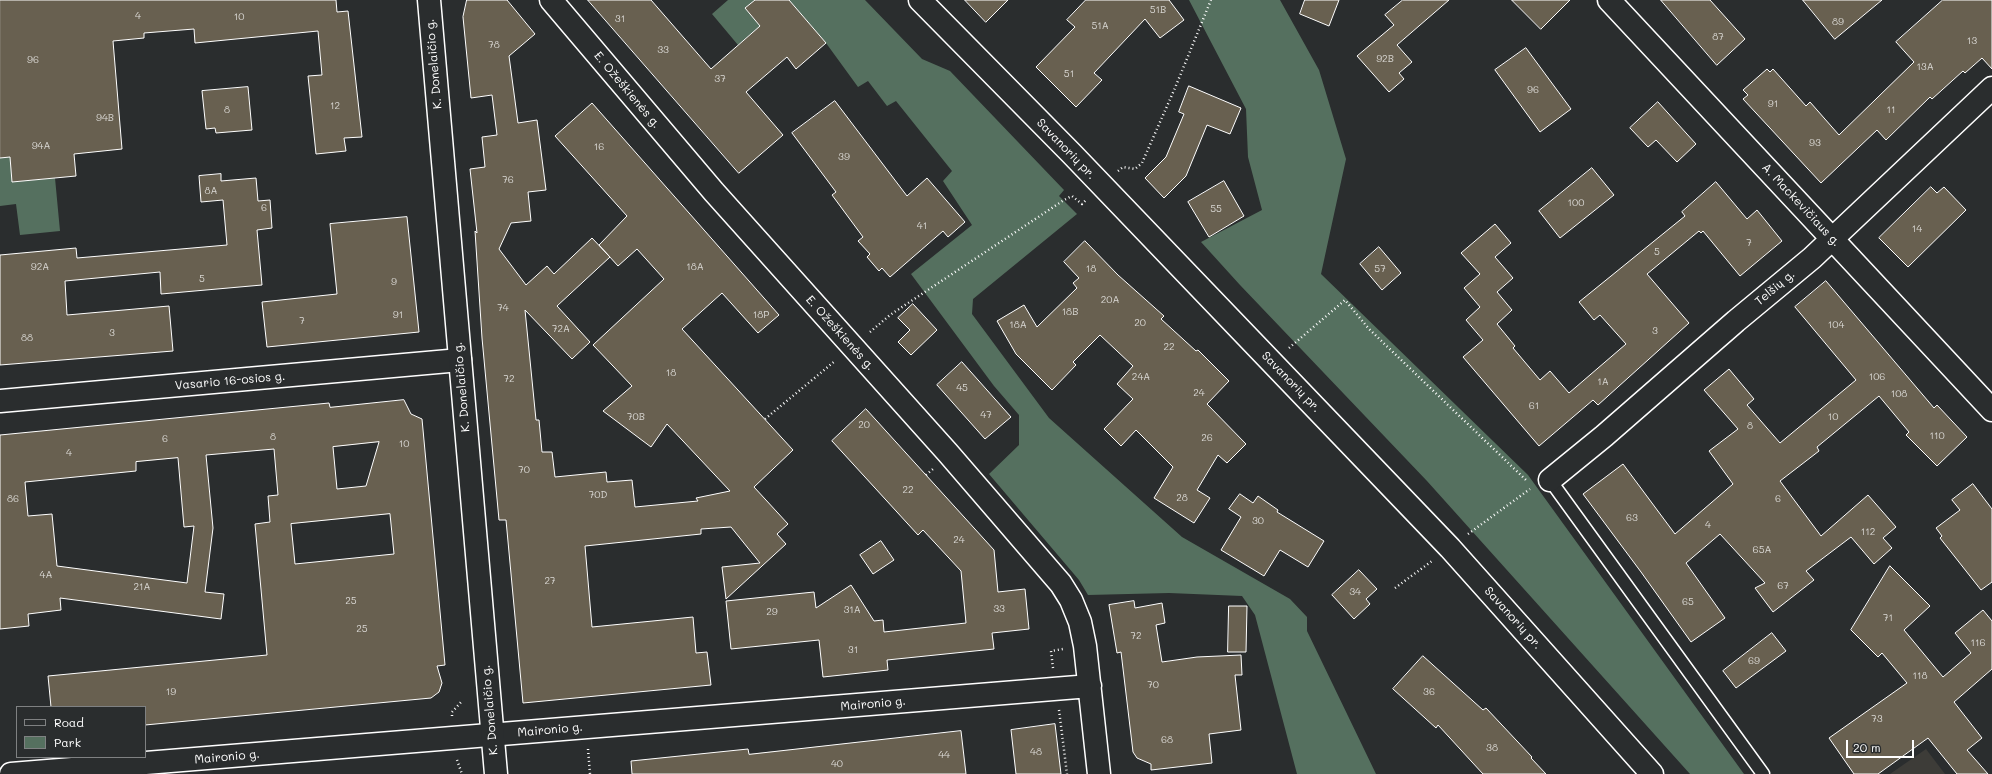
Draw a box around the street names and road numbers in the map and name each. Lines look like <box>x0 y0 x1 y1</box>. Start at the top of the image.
street label: K. Donelaičio g. <box>423 18 445 110</box>
street label: E. Ožeškienės g. <box>591 49 663 131</box>
street label: Savanorių pr. <box>1033 116 1099 182</box>
street label: A. Mackevičiaus g. <box>1759 160 1843 250</box>
street label: Telšių g. <box>1752 267 1798 309</box>
street label: E. Ožeškienės g. <box>803 293 877 373</box>
street label: K. Donelaičio g. <box>451 341 473 433</box>
street label: Savanorių pr. <box>1258 349 1324 415</box>
street label: Vasario 16-osios g. <box>174 369 286 393</box>
street label: Savanorių pr. <box>1481 584 1545 652</box>
street label: K. Donelaičio g. <box>479 664 501 756</box>
street label: Maironio g. <box>840 694 906 714</box>
street label: Maironio g. <box>517 720 583 740</box>
street label: Maironio g. <box>194 747 260 767</box>

